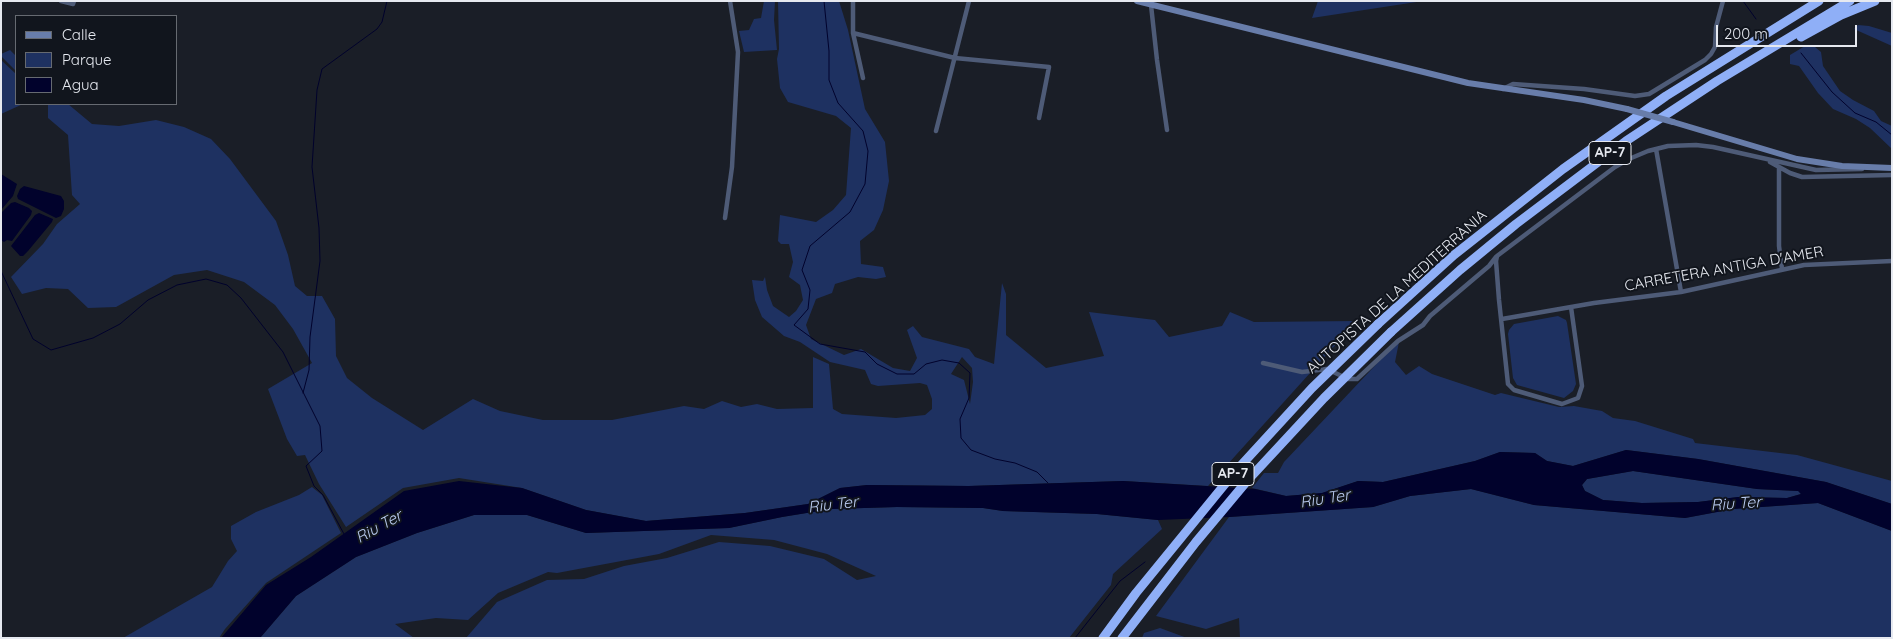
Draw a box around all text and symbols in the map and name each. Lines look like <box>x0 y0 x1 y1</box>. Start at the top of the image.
legend <box>15 15 178 105</box>
scale bar <box>1718 15 1859 47</box>
text: 200 m <box>1724 24 1768 43</box>
text: Calle <box>62 25 96 44</box>
text: Parque <box>62 50 112 69</box>
text: Agua <box>62 75 99 94</box>
road number: AP-7 <box>1589 142 1631 164</box>
street label: AUTOPISTA DE LA MEDITERRÀNIA <box>1303 206 1491 378</box>
street label: CARRETERA ANTIGA D'AMER <box>1623 243 1825 295</box>
road number: AP-7 <box>1212 462 1254 486</box>
water label: Riu Ter <box>1299 486 1351 512</box>
water label: Riu Ter <box>807 492 859 518</box>
water label: Riu Ter <box>1710 493 1762 515</box>
water label: Riu Ter <box>352 506 406 548</box>

